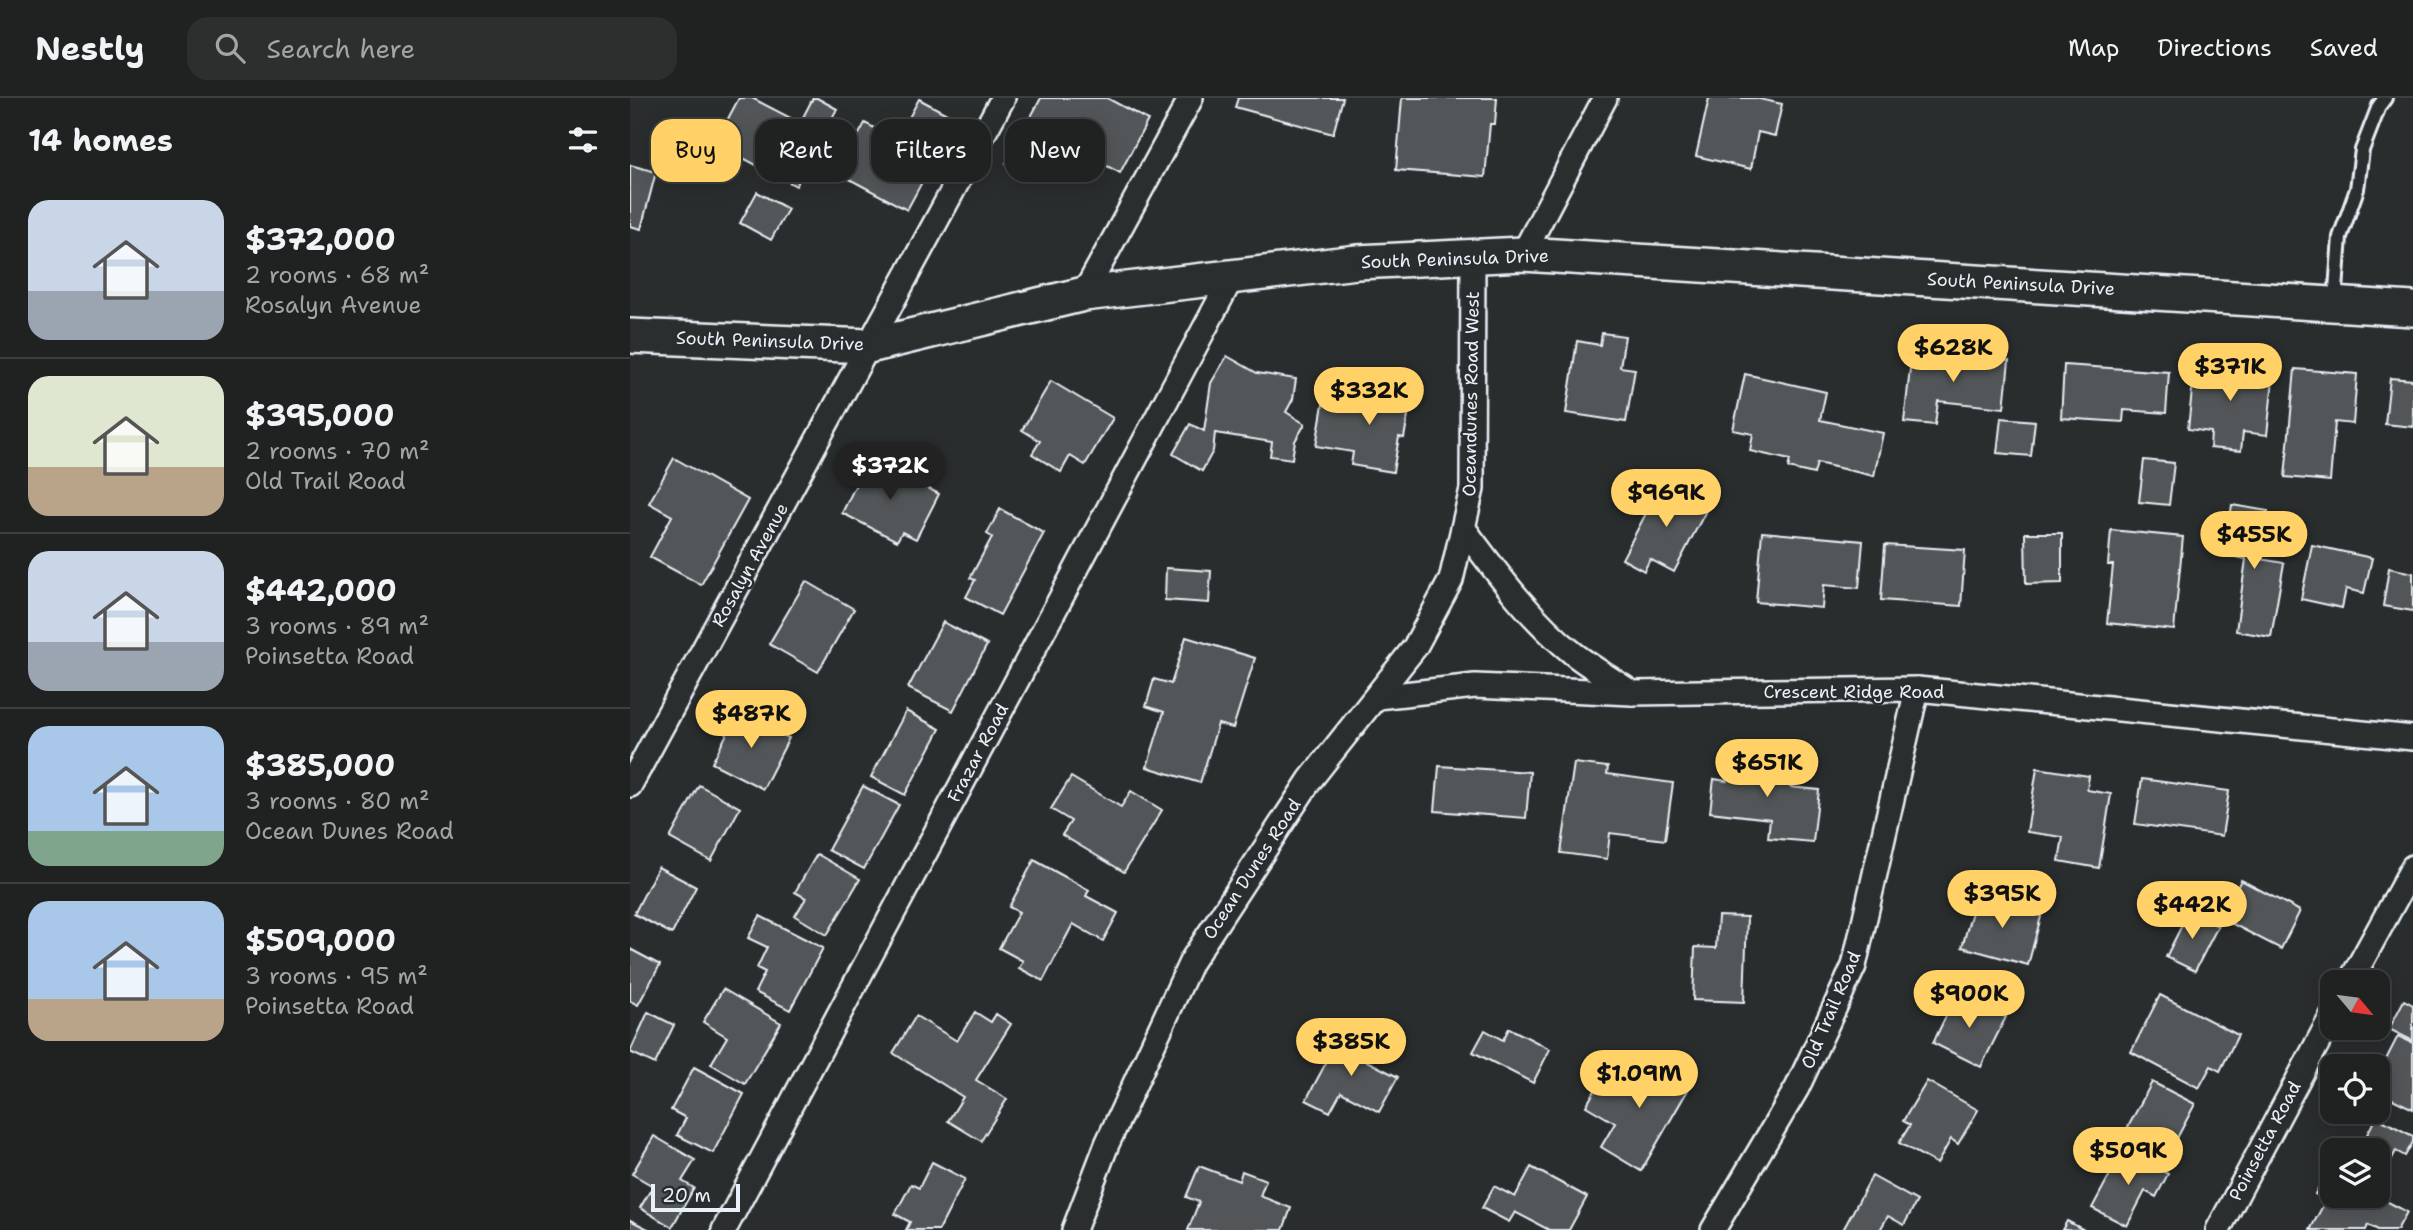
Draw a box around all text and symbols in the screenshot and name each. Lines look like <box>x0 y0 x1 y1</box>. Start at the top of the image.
search box <box>187 17 677 80</box>
text: Nestly <box>35 26 145 71</box>
icon: search <box>211 29 249 67</box>
text: Search here <box>267 31 415 66</box>
text: Map <box>2068 32 2119 64</box>
text: Directions <box>2157 32 2272 64</box>
text: Saved <box>2310 32 2378 64</box>
chip: Buy <box>651 119 741 182</box>
chip: Rent <box>755 119 857 182</box>
chip: Filters <box>871 119 991 182</box>
chip: New <box>1005 119 1105 182</box>
text: 14 homes <box>28 120 173 161</box>
icon: filters <box>564 121 602 159</box>
text: $372,000 <box>245 219 396 260</box>
icon: home <box>84 228 168 312</box>
street label: South Peninsula Drive <box>1361 244 1549 274</box>
text: 2 rooms · 68 m² <box>245 260 429 290</box>
street label: South Peninsula Drive <box>1926 267 2116 301</box>
text: Rosalyn Avenue <box>245 290 422 320</box>
street label: Oceandunes Road West <box>1457 291 1485 497</box>
pin: $628K <box>1904 324 2002 384</box>
street label: South Peninsula Drive <box>676 326 864 356</box>
text: $628K <box>1914 332 1992 362</box>
pin: $371K <box>2181 344 2279 403</box>
text: $371K <box>2194 351 2266 381</box>
pin: $332K <box>1320 368 1418 427</box>
text: $332K <box>1330 375 1408 405</box>
text: $395,000 <box>245 395 395 436</box>
icon: home <box>84 404 168 488</box>
text: 2 rooms · 70 m² <box>245 436 430 466</box>
pin: $372K <box>841 442 939 502</box>
text: $372K <box>851 450 929 480</box>
text: Old Trail Road <box>245 466 406 496</box>
pin: $969K <box>1617 470 1715 529</box>
text: $969K <box>1627 477 1705 507</box>
street label: Rosalyn Avenue <box>706 499 794 631</box>
pin: $455K <box>2205 512 2303 571</box>
text: $455K <box>2216 519 2292 549</box>
text: $442,000 <box>245 570 397 611</box>
icon: home <box>84 579 168 663</box>
text: 3 rooms · 89 m² <box>245 611 429 641</box>
text: Poinsetta Road <box>245 641 414 671</box>
street label: Crescent Ridge Road <box>1764 680 1945 704</box>
pin: $487K <box>702 690 800 750</box>
text: $487K <box>711 698 791 728</box>
street label: Frazar Road <box>942 699 1014 807</box>
pin: $651K <box>1718 740 1816 799</box>
text: $385,000 <box>245 745 395 786</box>
text: $651K <box>1731 747 1803 777</box>
icon: home <box>84 754 168 838</box>
text: 3 rooms · 80 m² <box>245 786 430 816</box>
street label: Ocean Dunes Road <box>1197 794 1307 944</box>
text: Ocean Dunes Road <box>245 816 454 846</box>
pin: $395K <box>1953 870 2051 930</box>
text: $395K <box>1963 878 2041 908</box>
pin: $442K <box>2143 882 2241 941</box>
text: $442K <box>2153 889 2231 919</box>
text: $509,000 <box>245 920 396 961</box>
icon: home <box>84 929 168 1013</box>
street label: Old Trail Road <box>1795 947 1867 1073</box>
text: 3 rooms · 95 m² <box>245 961 428 991</box>
pin: $900K <box>1920 970 2018 1030</box>
north arrow <box>2320 970 2390 1040</box>
map controls <box>2320 970 2390 1208</box>
text: $900K <box>1930 978 2008 1008</box>
text: Poinsetta Road <box>245 991 414 1021</box>
pin: $385K <box>1302 1018 1400 1078</box>
text: $385K <box>1312 1026 1390 1056</box>
pin: $1.09M <box>1582 1051 1696 1110</box>
button: locate <box>2320 1054 2390 1124</box>
text: $1.09M <box>1596 1058 1682 1088</box>
street label: Poinsetta Road <box>2223 1077 2307 1205</box>
pin: $509K <box>2079 1128 2177 1187</box>
text: $509K <box>2089 1135 2167 1165</box>
button: layers <box>2320 1138 2390 1208</box>
scale bar <box>651 1181 740 1213</box>
text: 20 m <box>662 1183 711 1208</box>

